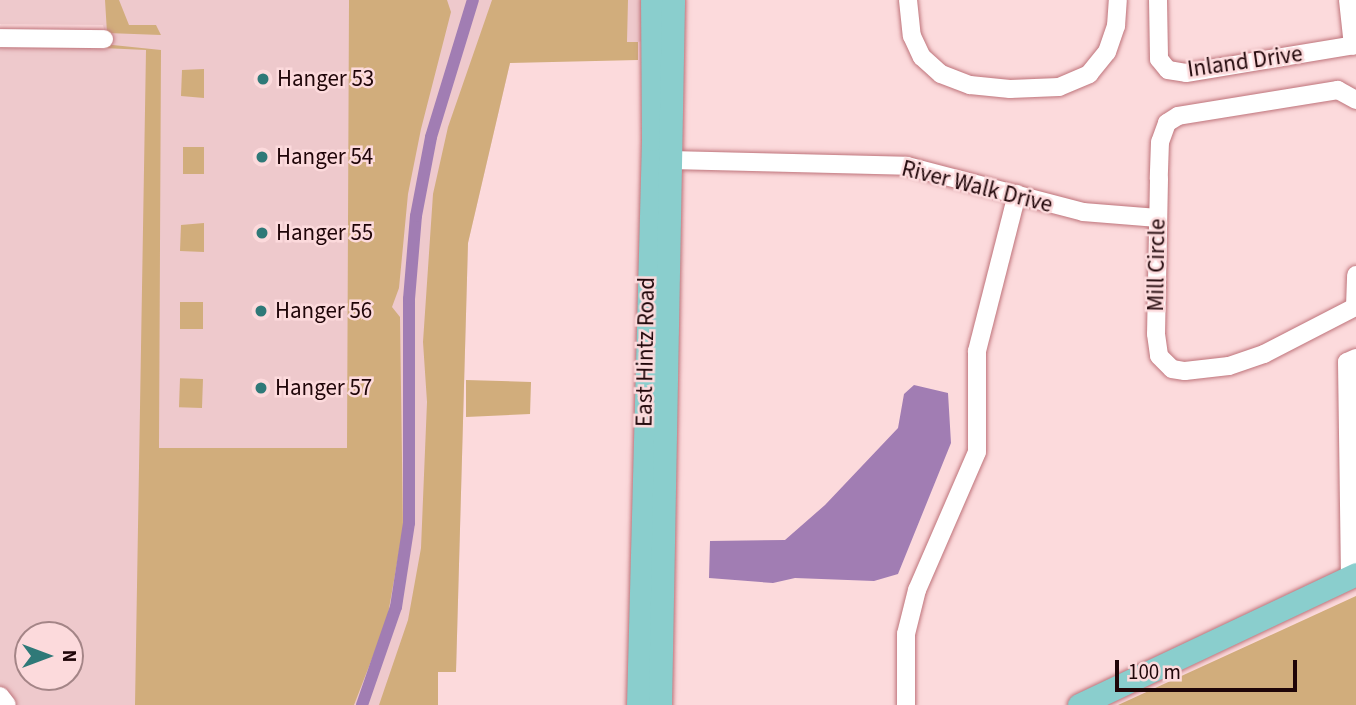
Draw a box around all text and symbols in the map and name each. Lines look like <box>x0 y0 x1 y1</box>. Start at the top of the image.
street label: Inland Drive <box>1186 40 1304 84</box>
place label: Hanger 53 <box>277 65 374 93</box>
marker: Hanger 53 <box>255 71 271 87</box>
place label: Hanger 54 <box>276 143 373 171</box>
marker: Hanger 54 <box>254 149 270 165</box>
street label: River Walk Drive <box>899 155 1055 219</box>
street label: Mill Circle <box>1142 218 1172 312</box>
place label: Hanger 55 <box>276 219 373 247</box>
marker: Hanger 55 <box>254 225 270 241</box>
street label: East Hintz Road <box>631 277 661 427</box>
place label: Hanger 56 <box>275 297 372 325</box>
marker: Hanger 56 <box>253 303 269 319</box>
place label: Hanger 57 <box>275 374 372 402</box>
marker: Hanger 57 <box>253 380 269 396</box>
north arrow <box>14 621 84 691</box>
scale bar <box>1118 646 1300 690</box>
text: N <box>55 650 82 662</box>
text: 100 m <box>1128 657 1181 687</box>

